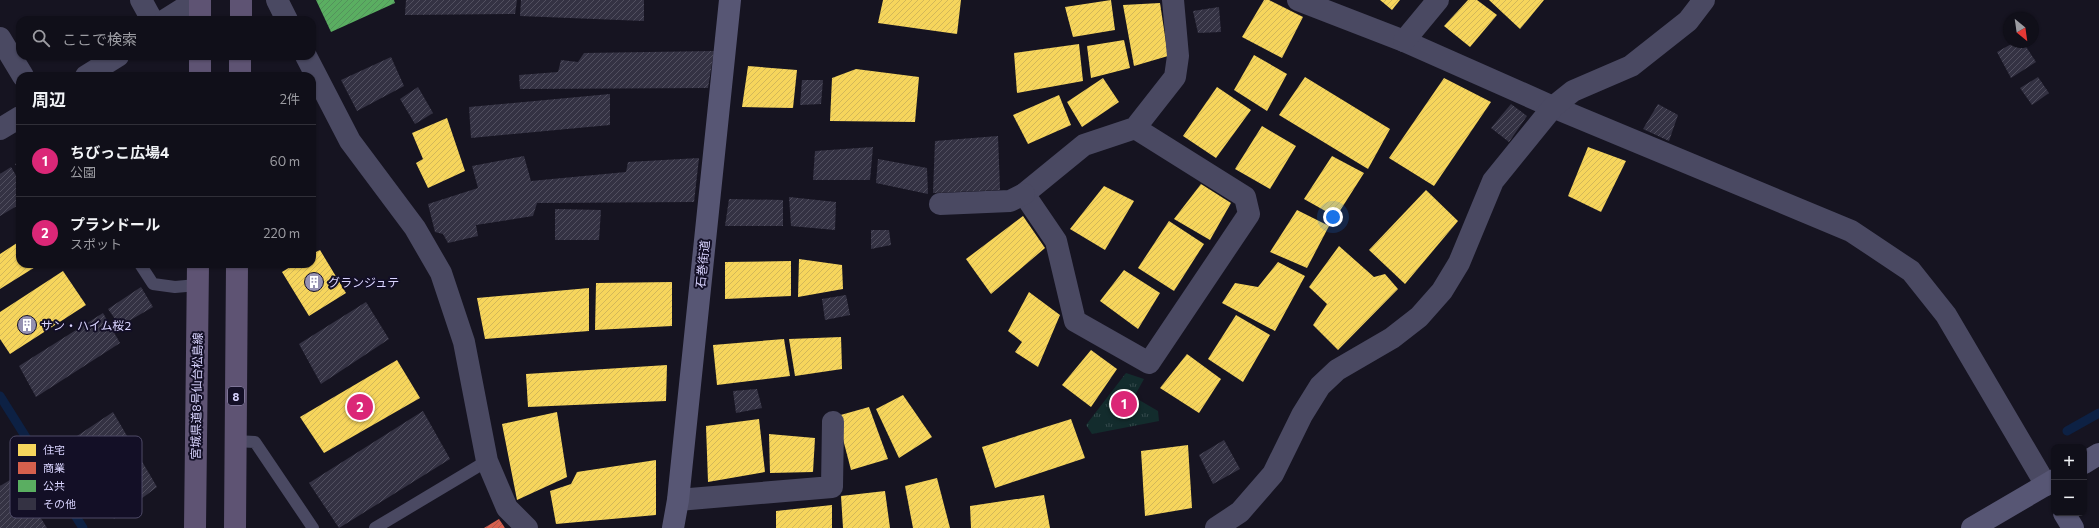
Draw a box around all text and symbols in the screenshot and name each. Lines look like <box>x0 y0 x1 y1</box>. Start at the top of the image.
north arrow <box>2003 12 2039 48</box>
search box <box>16 16 316 60</box>
icon: search <box>30 27 52 49</box>
text: ここで検索 <box>62 30 137 48</box>
text: 周辺 <box>32 89 66 110</box>
text: 2件 <box>280 91 300 107</box>
text: ちびっこ広場4 <box>70 143 169 161</box>
text: 1 <box>42 153 48 169</box>
text: 60 m <box>270 153 300 169</box>
text: 公園 <box>70 164 96 180</box>
your location <box>1323 207 1343 227</box>
text: プランドール <box>70 215 160 233</box>
text: 2 <box>41 225 49 241</box>
text: 220 m <box>263 225 300 241</box>
text: スポット <box>70 236 122 252</box>
street label: 石巻街道 <box>693 239 711 289</box>
building icon: グランジュテ <box>303 271 325 293</box>
place label: グランジュテ <box>328 275 399 289</box>
building icon: サン・ハイム桜2 <box>16 314 38 336</box>
place label: サン・ハイム桜2 <box>41 318 132 332</box>
street label: 宮城県道8号仙台松島線 <box>188 332 204 460</box>
road number: 8 <box>228 387 244 405</box>
pin: 1 <box>1111 389 1137 419</box>
pin: 2 <box>347 392 373 422</box>
legend <box>10 436 142 518</box>
text: 住宅 <box>43 443 65 456</box>
map controls <box>2051 444 2087 516</box>
button: + <box>2051 444 2087 480</box>
text: 商業 <box>43 461 65 474</box>
text: 公共 <box>43 479 65 492</box>
button: − <box>2051 480 2087 516</box>
text: その他 <box>43 497 76 510</box>

